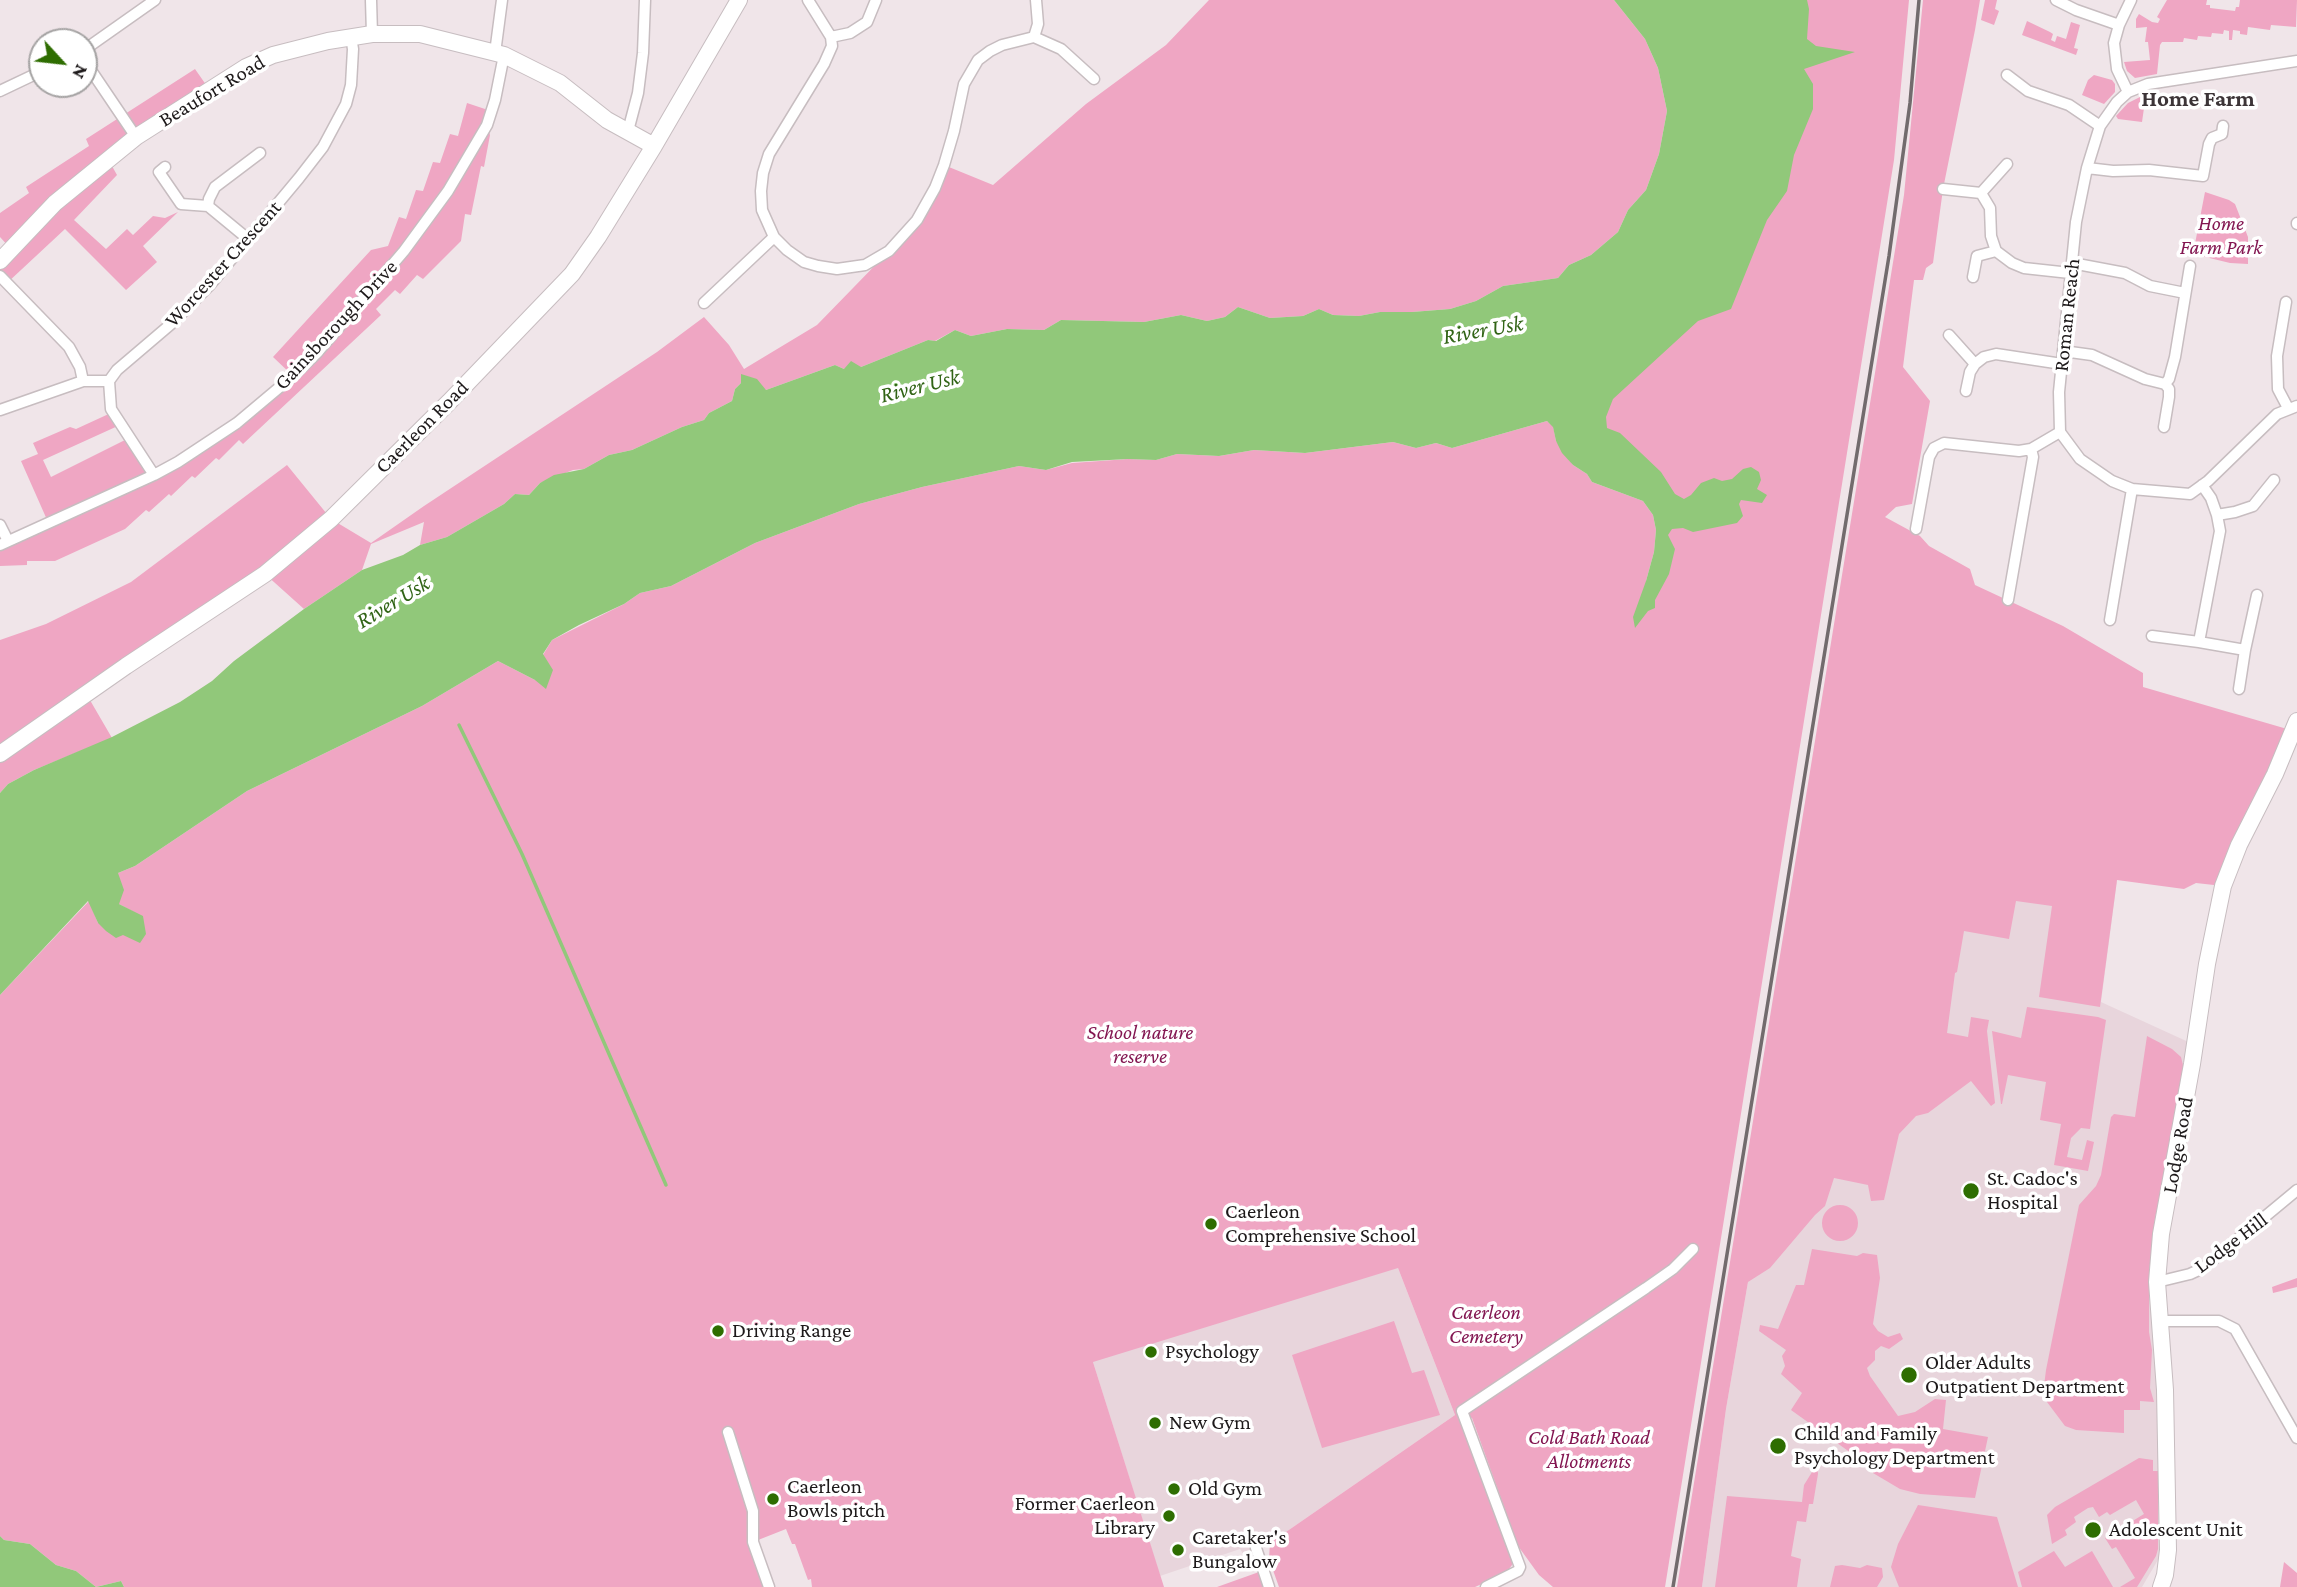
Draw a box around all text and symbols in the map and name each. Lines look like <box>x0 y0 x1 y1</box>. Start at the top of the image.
north arrow <box>28 28 98 98</box>
street label: Beaufort Road <box>154 50 270 132</box>
text: N <box>68 61 93 82</box>
district label: Home Farm <box>2141 85 2255 113</box>
street label: Worcester Crescent <box>159 195 287 333</box>
park label: Home Farm Park <box>2180 211 2262 261</box>
street label: Gainsborough Drive <box>269 255 403 395</box>
street label: Roman Reach <box>2049 257 2085 373</box>
water label: River Usk <box>1441 309 1525 351</box>
water label: River Usk <box>877 363 963 409</box>
street label: Caerleon Road <box>370 375 474 479</box>
water label: River Usk <box>351 569 435 635</box>
park label: School nature reserve <box>1087 1020 1193 1070</box>
street label: Lodge Road <box>2157 1095 2199 1195</box>
place label: St. Cadoc's Hospital <box>1987 1166 2078 1216</box>
marker: St. Cadoc's Hospital <box>1961 1181 1981 1201</box>
place label: Caerleon Comprehensive School <box>1225 1199 1416 1249</box>
street label: Lodge Hill <box>2189 1207 2273 1279</box>
marker: Caerleon Comprehensive School <box>1203 1216 1219 1232</box>
park label: Caerleon Cemetery <box>1449 1300 1523 1350</box>
place label: Driving Range <box>732 1318 851 1344</box>
marker: Driving Range <box>710 1323 726 1339</box>
place label: Psychology <box>1165 1339 1259 1365</box>
marker: Psychology <box>1143 1344 1159 1360</box>
place label: Older Adults Outpatient Department <box>1925 1350 2124 1400</box>
marker: Older Adults Outpatient Department <box>1899 1365 1919 1385</box>
place label: New Gym <box>1169 1410 1251 1436</box>
marker: New Gym <box>1147 1415 1163 1431</box>
place label: Child and Family Psychology Department <box>1794 1421 1995 1471</box>
park label: Cold Bath Road Allotments <box>1528 1425 1650 1475</box>
marker: Child and Family Psychology Department <box>1768 1436 1788 1456</box>
place label: Caerleon Bowls pitch <box>787 1474 885 1524</box>
place label: Old Gym <box>1188 1476 1262 1502</box>
marker: Old Gym <box>1166 1481 1182 1497</box>
marker: Caerleon Bowls pitch <box>765 1491 781 1507</box>
place label: Former Caerleon Library <box>1015 1491 1155 1541</box>
marker: Former Caerleon Library <box>1161 1508 1177 1524</box>
place label: Adolescent Unit <box>2109 1517 2243 1543</box>
marker: Adolescent Unit <box>2083 1520 2103 1540</box>
place label: Caretaker's Bungalow <box>1192 1525 1286 1575</box>
marker: Caretaker's Bungalow <box>1170 1542 1186 1558</box>

